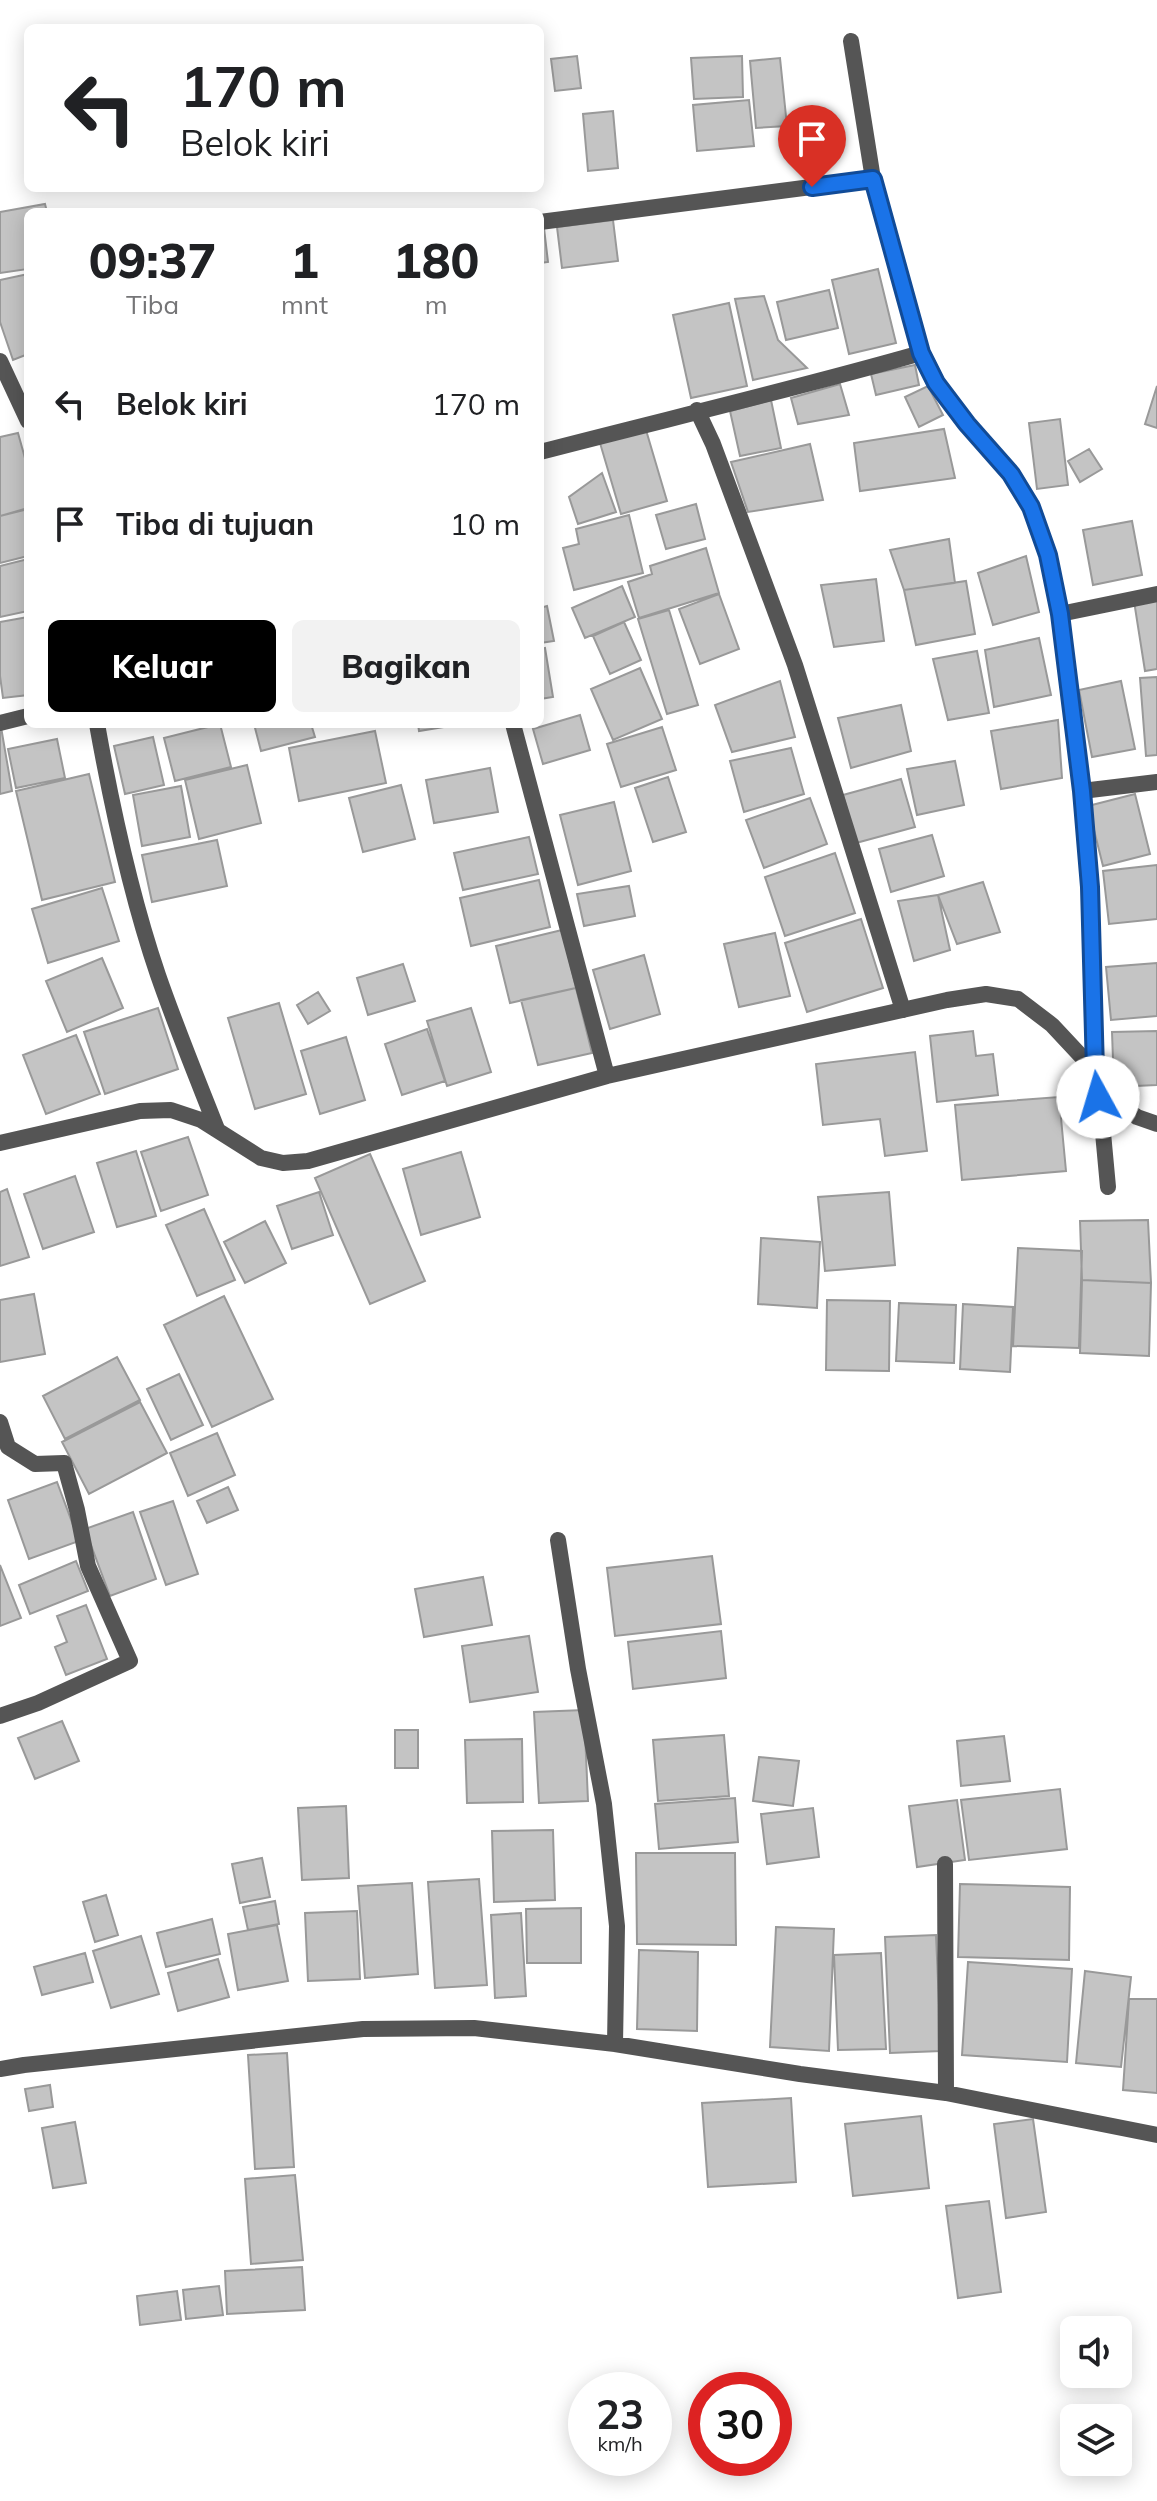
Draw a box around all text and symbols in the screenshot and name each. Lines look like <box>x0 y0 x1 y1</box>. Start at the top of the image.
text: 170 m <box>180 51 347 121</box>
icon: left <box>48 56 152 160</box>
pin <box>778 105 846 187</box>
icon: arrive <box>790 117 834 161</box>
text: Belok kiri <box>180 120 330 165</box>
text: 09:37 <box>89 230 216 290</box>
text: 1 <box>290 230 319 290</box>
text: 180 <box>393 230 479 290</box>
text: Tiba <box>126 288 179 321</box>
text: mnt <box>281 288 328 321</box>
text: m <box>425 288 447 321</box>
icon: left <box>48 382 92 426</box>
text: Belok kiri <box>116 385 248 423</box>
text: 170 m <box>432 385 520 423</box>
icon: arrive <box>48 502 92 546</box>
text: Tiba di tujuan <box>116 505 314 543</box>
text: 10 m <box>450 505 520 543</box>
button: Keluar <box>48 620 276 712</box>
button: Bagikan <box>292 620 520 712</box>
position arrow <box>1056 1055 1140 1139</box>
map controls <box>1060 2316 1132 2476</box>
button: sound <box>1060 2316 1132 2388</box>
speed limit sign: 30 <box>688 2372 792 2476</box>
text: 23 <box>596 2389 644 2439</box>
button: layers <box>1060 2404 1132 2476</box>
text: km/h <box>597 2431 643 2456</box>

